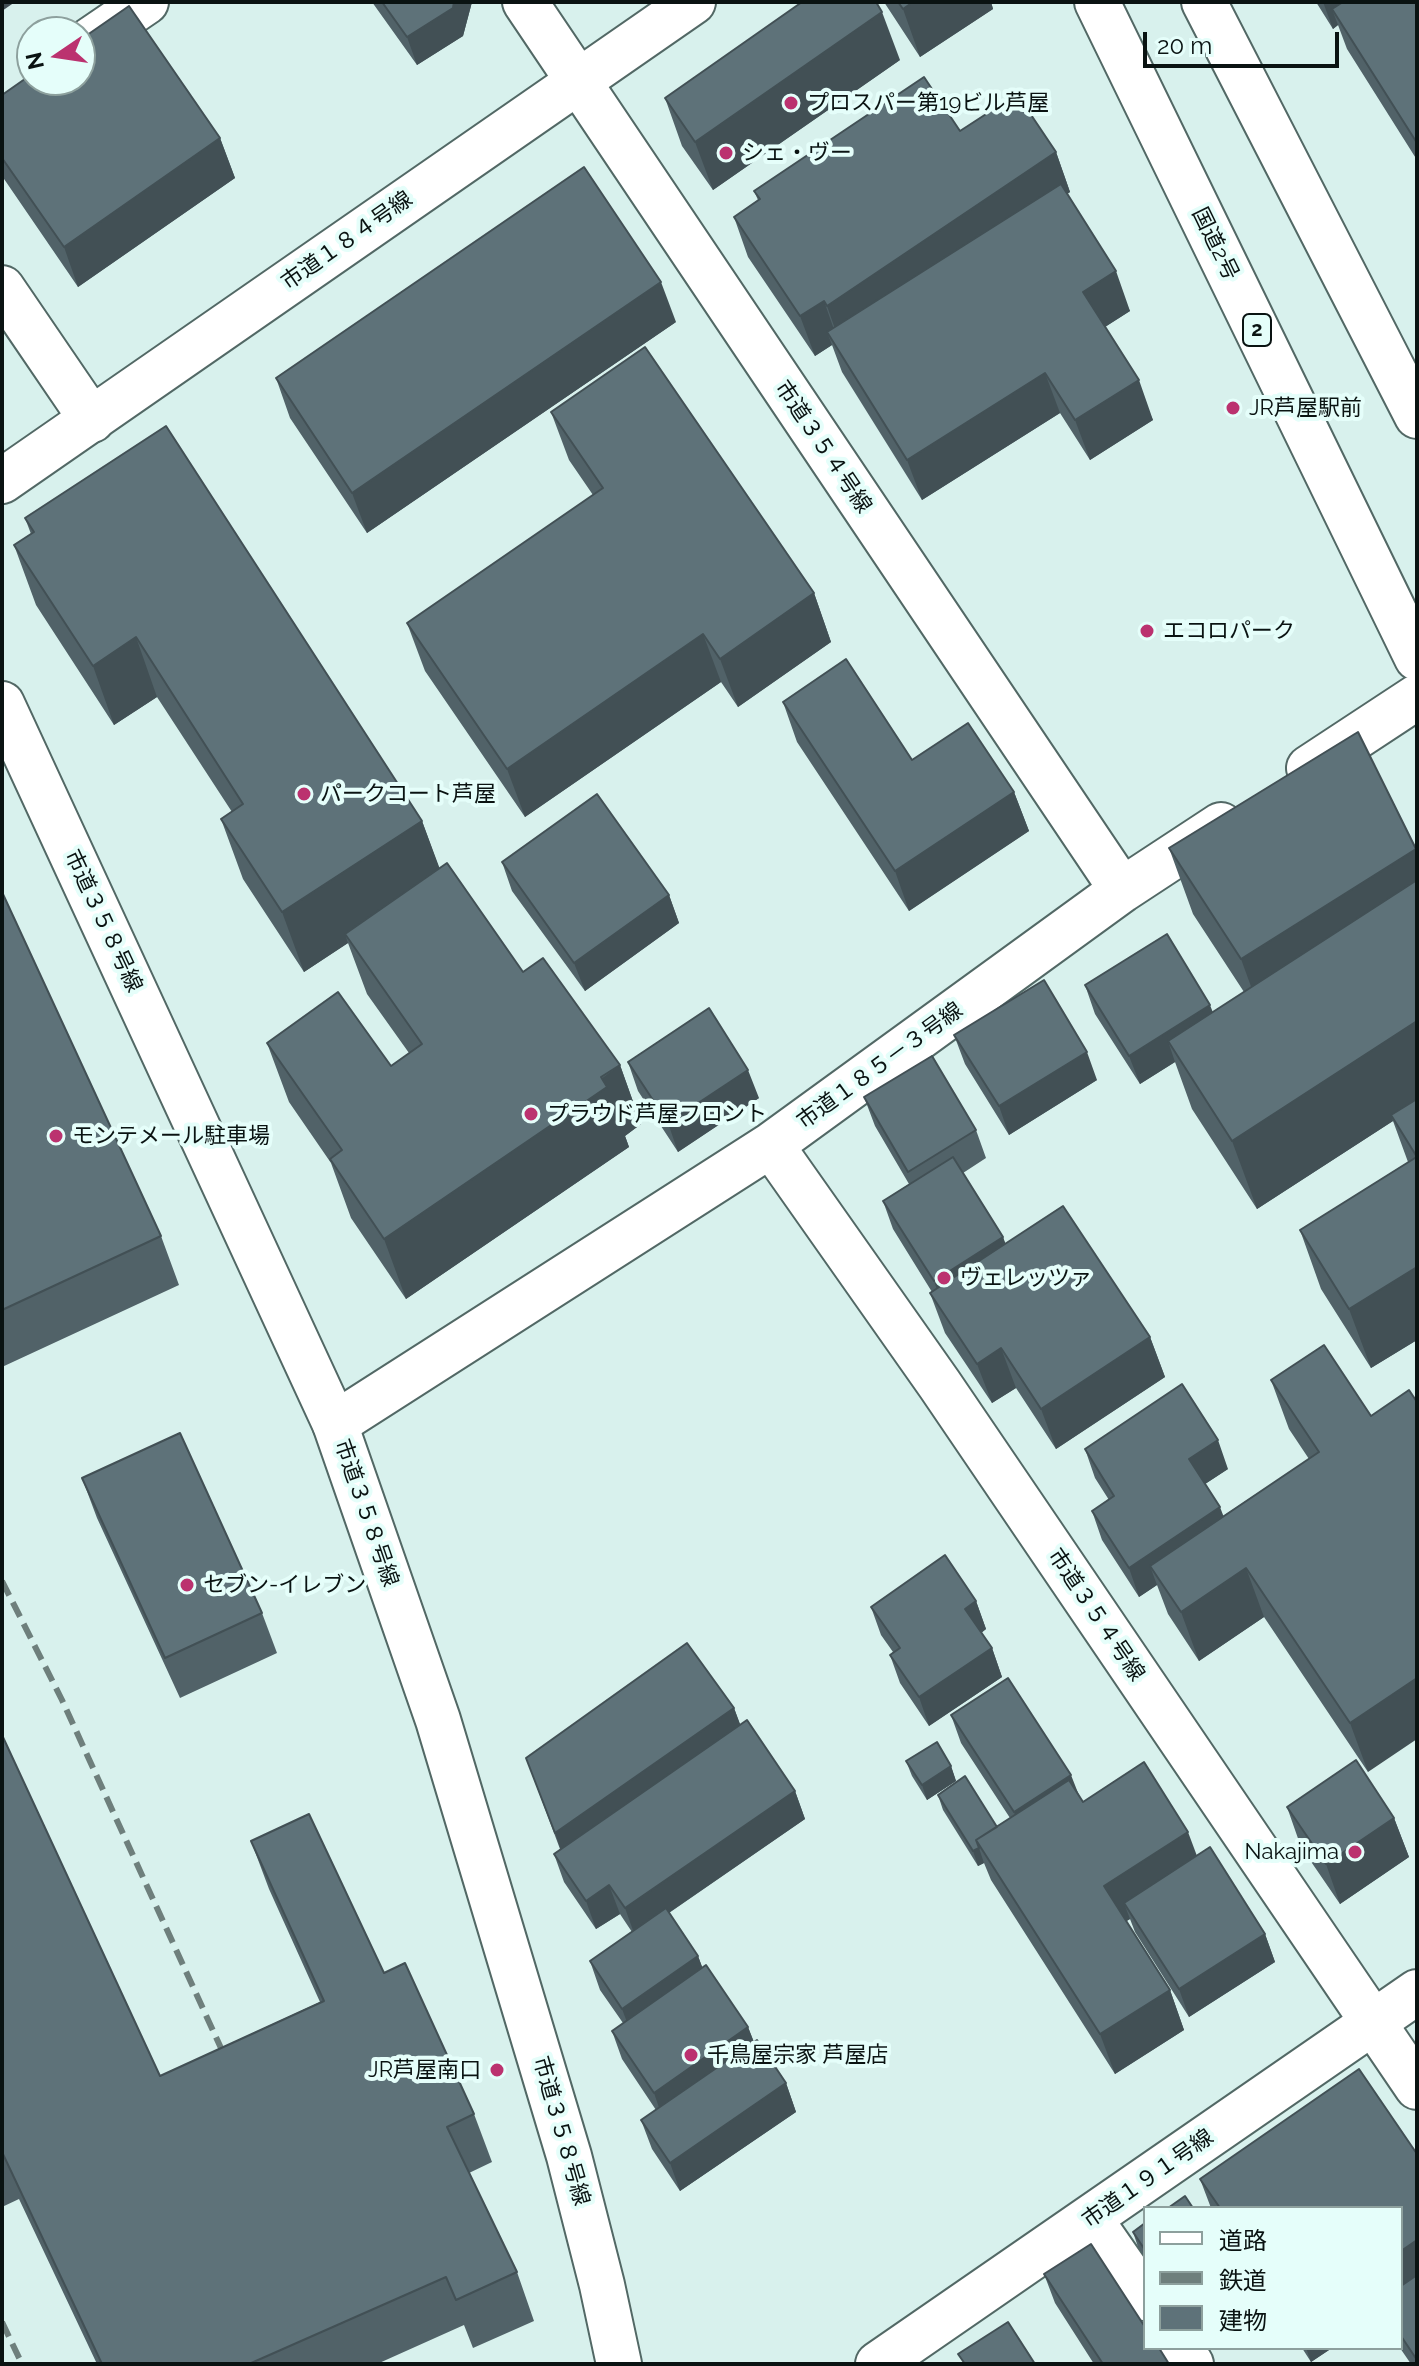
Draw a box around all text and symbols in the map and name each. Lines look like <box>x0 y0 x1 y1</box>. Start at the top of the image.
north arrow <box>16 16 96 96</box>
scale bar <box>1147 16 1343 66</box>
text: 20 m <box>1157 31 1212 60</box>
text: N <box>20 50 49 72</box>
place label: プロスパー第19ビル芦屋 <box>807 90 1049 116</box>
marker: プロスパー第19ビル芦屋 <box>782 94 800 112</box>
place label: シェ・ヴー <box>742 140 852 166</box>
marker: シェ・ヴー <box>717 144 735 162</box>
street label: 市道１８４号線 <box>276 186 418 296</box>
street label: 国道2号 <box>1186 203 1244 285</box>
road number: 2 <box>1243 314 1271 346</box>
street label: 市道３５４号線 <box>769 376 877 518</box>
place label: JR芦屋駅前 <box>1249 395 1362 421</box>
marker: JR芦屋駅前 <box>1224 399 1242 417</box>
place label: エコロパーク <box>1163 618 1295 644</box>
marker: エコロパーク <box>1138 622 1156 640</box>
place label: パークコート芦屋 <box>320 781 496 807</box>
marker: パークコート芦屋 <box>295 785 313 803</box>
street label: 市道３５８号線 <box>58 846 148 996</box>
street label: 市道１８５－３号線 <box>792 997 968 1135</box>
place label: プラウド芦屋フロント <box>547 1101 767 1127</box>
marker: プラウド芦屋フロント <box>522 1105 540 1123</box>
place label: モンテメール駐車場 <box>72 1123 270 1149</box>
marker: モンテメール駐車場 <box>47 1127 65 1145</box>
place label: ヴェレッツァ <box>960 1265 1092 1291</box>
marker: ヴェレッツァ <box>935 1269 953 1287</box>
street label: 市道３５８号線 <box>328 1436 404 1590</box>
street label: 市道３５４号線 <box>1042 1544 1150 1686</box>
place label: セブン-イレブン <box>203 1572 366 1598</box>
marker: セブン-イレブン <box>178 1576 196 1594</box>
place label: Nakajima <box>1245 1839 1339 1865</box>
marker: Nakajima <box>1346 1843 1364 1861</box>
place label: 千鳥屋宗家 芦屋店 <box>707 2042 889 2068</box>
marker: 千鳥屋宗家 芦屋店 <box>682 2046 700 2064</box>
street label: 市道３５８号線 <box>527 2053 595 2209</box>
place label: JR芦屋南口 <box>368 2057 481 2083</box>
marker: JR芦屋南口 <box>488 2061 506 2079</box>
street label: 市道１９１号線 <box>1077 2124 1219 2234</box>
legend <box>1143 2206 1403 2350</box>
text: 道路 <box>1219 2226 1267 2255</box>
text: 鉄道 <box>1219 2266 1267 2295</box>
text: 建物 <box>1219 2306 1267 2335</box>

